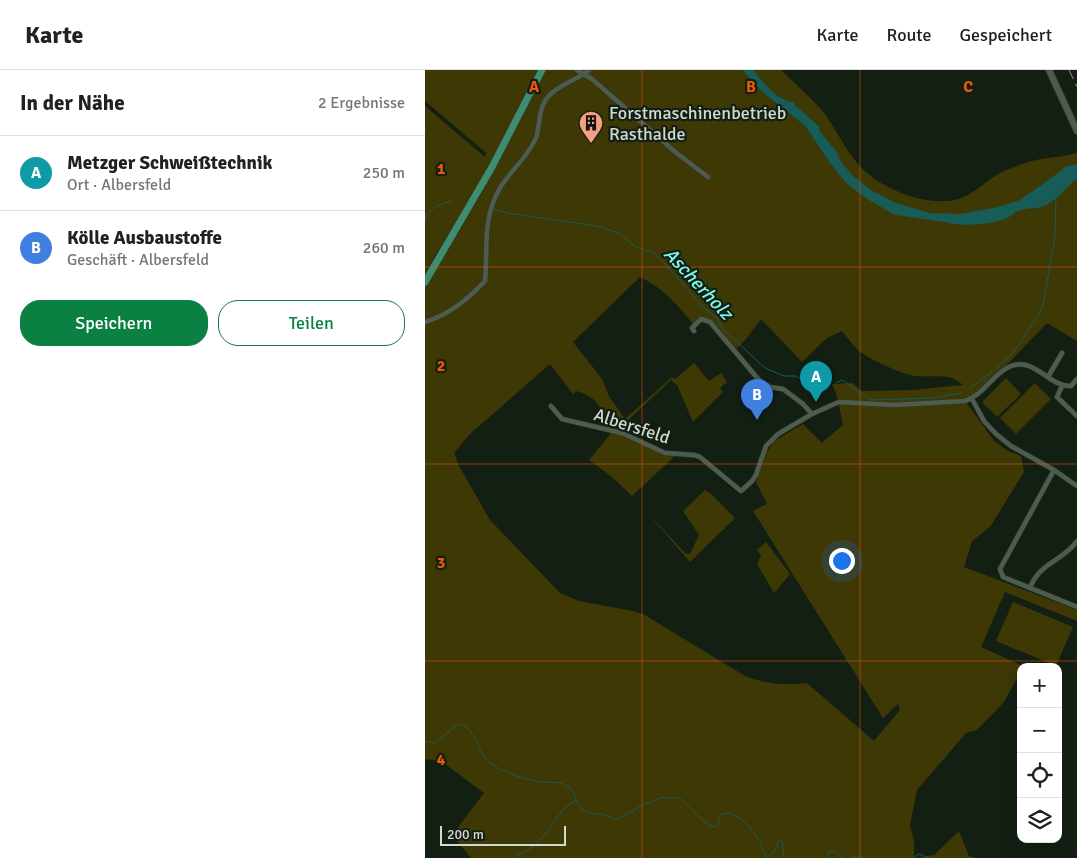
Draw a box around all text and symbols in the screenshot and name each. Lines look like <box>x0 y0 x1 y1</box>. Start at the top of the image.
text: Karte <box>25 20 83 50</box>
text: Karte <box>817 24 859 46</box>
text: Route <box>887 24 932 46</box>
text: Gespeichert <box>960 24 1052 46</box>
text: A <box>529 77 540 97</box>
text: B <box>746 77 756 97</box>
text: C <box>963 77 973 97</box>
text: In der Nähe <box>20 90 125 116</box>
text: 2 Ergebnisse <box>318 93 405 113</box>
place label: Forstmaschinenbetrieb Rasthalde <box>609 102 786 145</box>
building icon: Forstmaschinenbetrieb Rasthalde <box>578 110 604 144</box>
text: Metzger Schweißtechnik <box>67 151 273 175</box>
text: 1 <box>437 159 446 179</box>
text: A <box>31 163 41 183</box>
text: 250 m <box>363 163 405 183</box>
text: Ort · Albersfeld <box>67 175 171 195</box>
text: Kölle Ausbaustoffe <box>67 226 222 250</box>
text: B <box>31 238 41 258</box>
text: 260 m <box>363 238 405 258</box>
water label: Ascherholz <box>659 242 739 326</box>
text: Geschäft · Albersfeld <box>67 250 209 270</box>
button: Speichern <box>20 300 208 346</box>
button: Teilen <box>218 300 405 346</box>
text: 2 <box>437 356 445 376</box>
pin: A <box>800 361 832 402</box>
pin: B <box>741 379 773 420</box>
street label: Albersfeld <box>591 403 673 449</box>
your location <box>829 548 855 574</box>
text: 3 <box>437 553 445 573</box>
map controls <box>1017 663 1062 843</box>
button: + <box>1017 663 1062 708</box>
button: − <box>1017 708 1062 753</box>
text: 4 <box>437 750 446 770</box>
button: locate <box>1017 753 1062 798</box>
button: layers <box>1017 798 1062 843</box>
scale bar <box>440 823 566 846</box>
text: 200 m <box>447 826 484 843</box>

